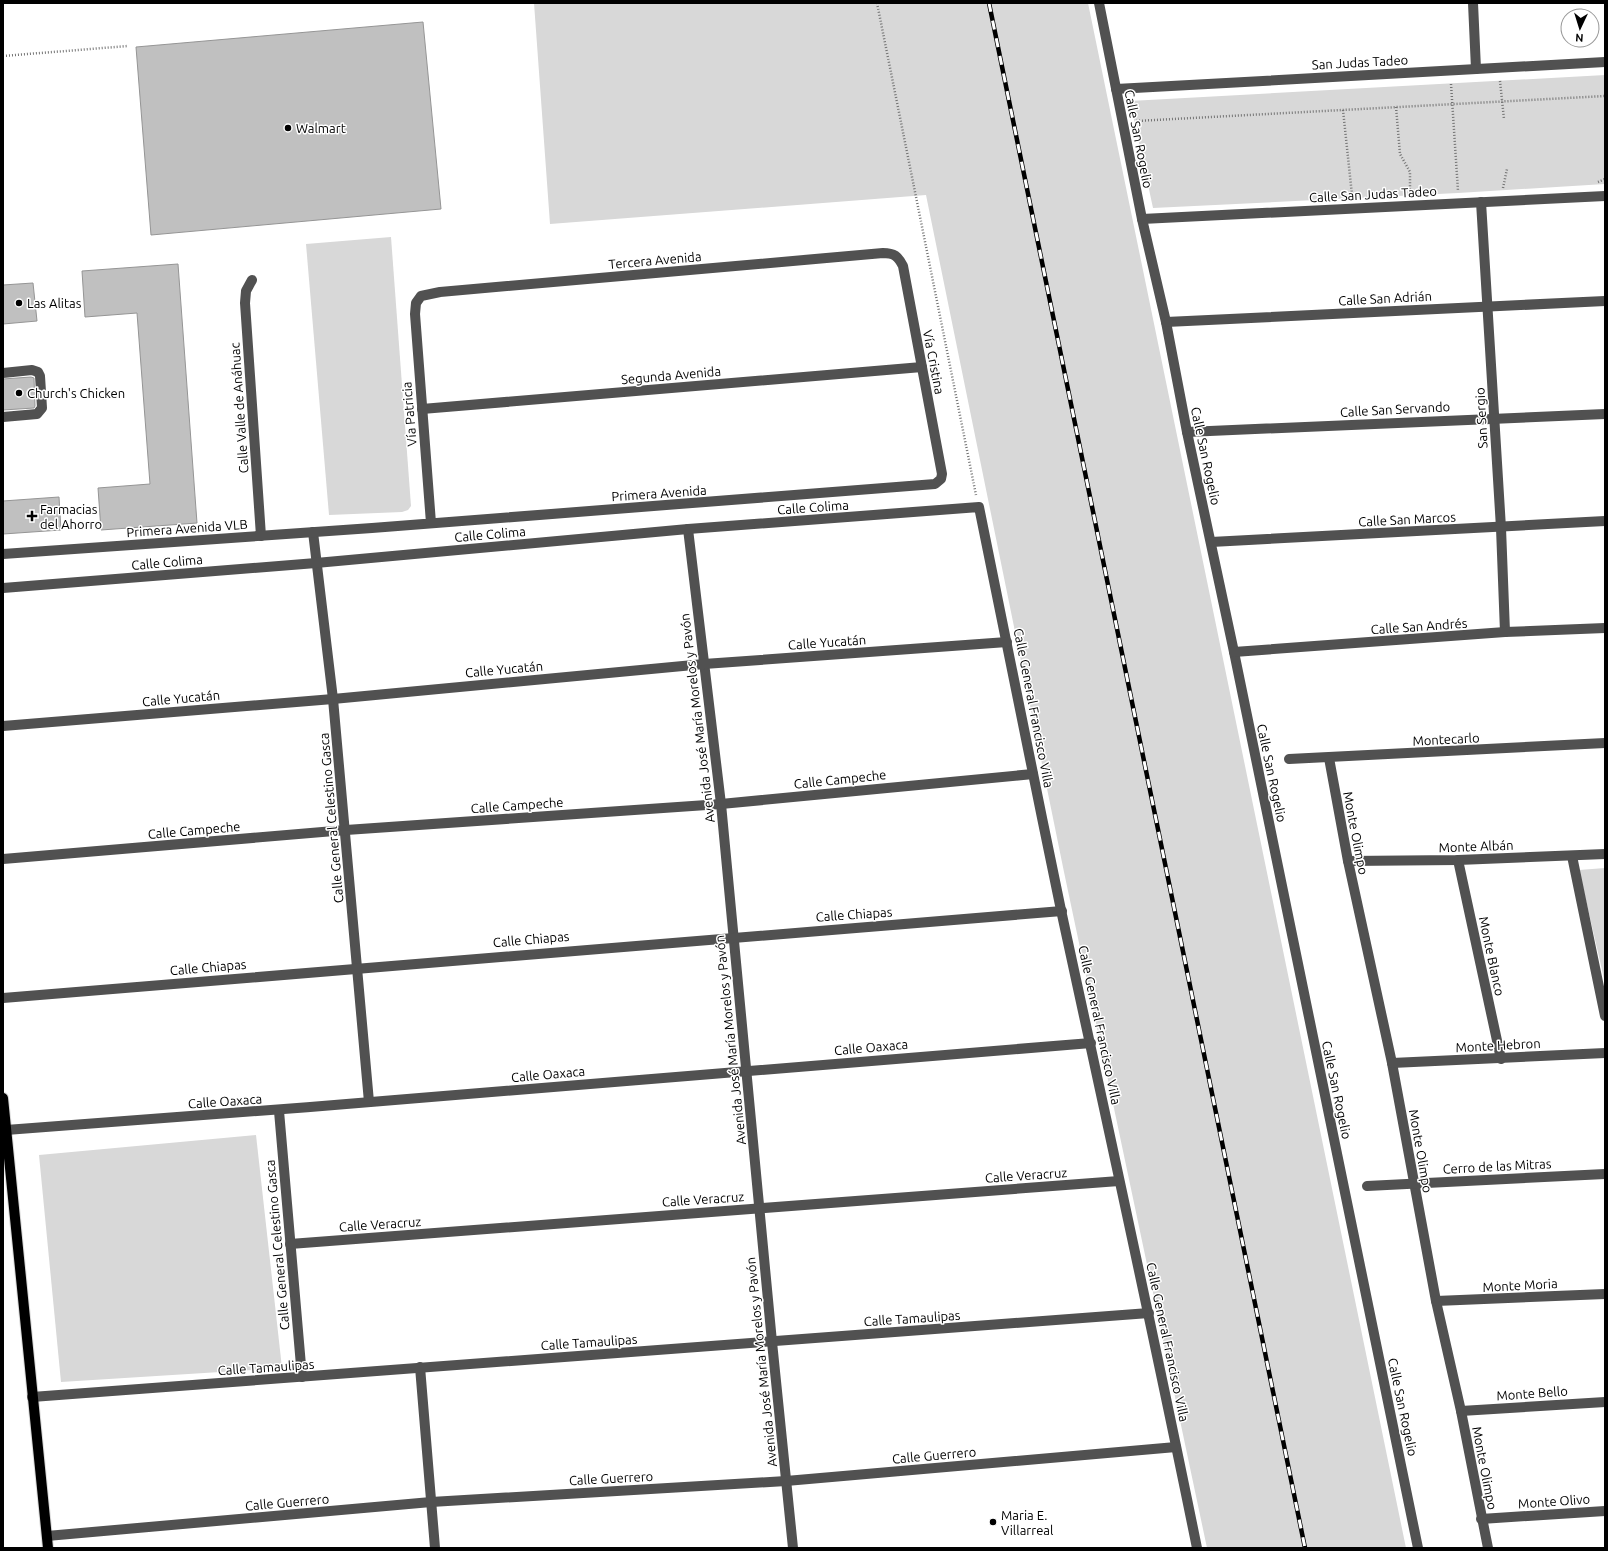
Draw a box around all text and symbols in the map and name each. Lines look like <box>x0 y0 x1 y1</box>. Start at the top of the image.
north arrow <box>1560 8 1600 48</box>
text: N <box>1575 32 1584 44</box>
street label: San Judas Tadeo <box>1311 52 1409 72</box>
street label: Calle San Rogelio <box>1123 89 1155 189</box>
place label: Walmart <box>296 121 346 135</box>
marker: Walmart <box>283 123 293 133</box>
street label: Calle San Judas Tadeo <box>1309 184 1437 204</box>
street label: Tercera Avenida <box>608 249 702 271</box>
street label: Calle San Adrián <box>1338 289 1432 307</box>
place label: Las Alitas <box>27 296 82 310</box>
marker: Las Alitas <box>14 298 24 308</box>
street label: Vía Cristina <box>921 328 947 396</box>
street label: Calle Valle de Anáhuac <box>227 342 251 474</box>
street label: Segunda Avenida <box>620 364 722 386</box>
street label: Vía Patricia <box>399 381 419 447</box>
place label: Church's Chicken <box>27 386 125 400</box>
street label: San Sergio <box>1472 387 1490 449</box>
marker: Church's Chicken <box>14 388 24 398</box>
street label: Calle San Servando <box>1340 399 1450 419</box>
street label: Calle San Rogelio <box>1189 406 1223 506</box>
street label: Primera Avenida <box>611 483 707 503</box>
street label: Calle Colima <box>777 498 849 516</box>
place label: Farmacias del Ahorro <box>40 502 102 531</box>
street label: Calle San Marcos <box>1358 509 1456 529</box>
marker: Farmacias del Ahorro <box>27 511 37 521</box>
street label: Primera Avenida VLB <box>126 517 248 539</box>
street label: Calle Colima <box>454 524 526 544</box>
street label: Calle Colima <box>131 552 203 572</box>
street label: Avenida José María Morelos y Pavón <box>677 613 717 823</box>
street label: Calle San Andrés <box>1370 616 1468 636</box>
street label: Calle General Francisco Villa <box>1012 627 1056 789</box>
street label: Calle Yucatán <box>788 632 866 652</box>
street label: Calle Yucatán <box>464 659 544 679</box>
street label: Calle Yucatán <box>141 688 221 708</box>
street label: Calle San Rogelio <box>1255 723 1289 823</box>
street label: Montecarlo <box>1412 730 1480 748</box>
street label: Calle General Celestino Gasca <box>317 732 345 904</box>
street label: Calle Campeche <box>793 767 887 791</box>
street label: Monte Olimpo <box>1341 790 1371 876</box>
street label: Calle Campeche <box>470 795 564 815</box>
street label: Calle Campeche <box>147 819 241 841</box>
street label: Monte Albán <box>1438 838 1514 854</box>
street label: Calle Chiapas <box>815 904 893 924</box>
street label: Monte Blanco <box>1477 915 1507 997</box>
street label: Calle Chiapas <box>492 929 570 949</box>
street label: Avenida José María Morelos y Pavón <box>712 935 748 1145</box>
street label: Calle General Francisco Villa <box>1076 944 1124 1106</box>
street label: Calle Chiapas <box>169 957 247 977</box>
street label: Monte Hebron <box>1455 1036 1541 1054</box>
street label: Calle Oaxaca <box>833 1037 909 1057</box>
street label: Calle San Rogelio <box>1320 1040 1354 1140</box>
street label: Calle Oaxaca <box>510 1064 586 1084</box>
street label: Calle Oaxaca <box>187 1091 263 1111</box>
street label: Monte Olimpo <box>1407 1108 1435 1194</box>
street label: Cerro de las Mitras <box>1442 1156 1552 1176</box>
street label: Calle General Celestino Gasca <box>263 1159 291 1331</box>
street label: Calle Veracruz <box>984 1165 1068 1185</box>
street label: Calle Veracruz <box>661 1189 745 1209</box>
street label: Calle Veracruz <box>338 1214 422 1234</box>
street label: Avenida José María Morelos y Pavón <box>743 1257 779 1467</box>
street label: Calle General Francisco Villa <box>1144 1261 1192 1423</box>
street label: Monte Moria <box>1482 1276 1558 1294</box>
street label: Calle Tamaulipas <box>863 1308 961 1328</box>
street label: Calle Tamaulipas <box>540 1332 638 1352</box>
street label: Calle Tamaulipas <box>217 1357 315 1377</box>
street label: Calle San Rogelio <box>1386 1357 1420 1457</box>
street label: Monte Bello <box>1496 1384 1568 1402</box>
street label: Monte Olimpo <box>1470 1425 1500 1511</box>
street label: Calle Guerrero <box>891 1444 977 1466</box>
street label: Calle Guerrero <box>568 1469 654 1487</box>
street label: Calle Guerrero <box>244 1491 330 1513</box>
street label: Monte Olivo <box>1518 1492 1590 1510</box>
place label: Maria E. Villarreal <box>1001 1508 1054 1537</box>
marker: Maria E. Villarreal <box>988 1517 998 1527</box>

